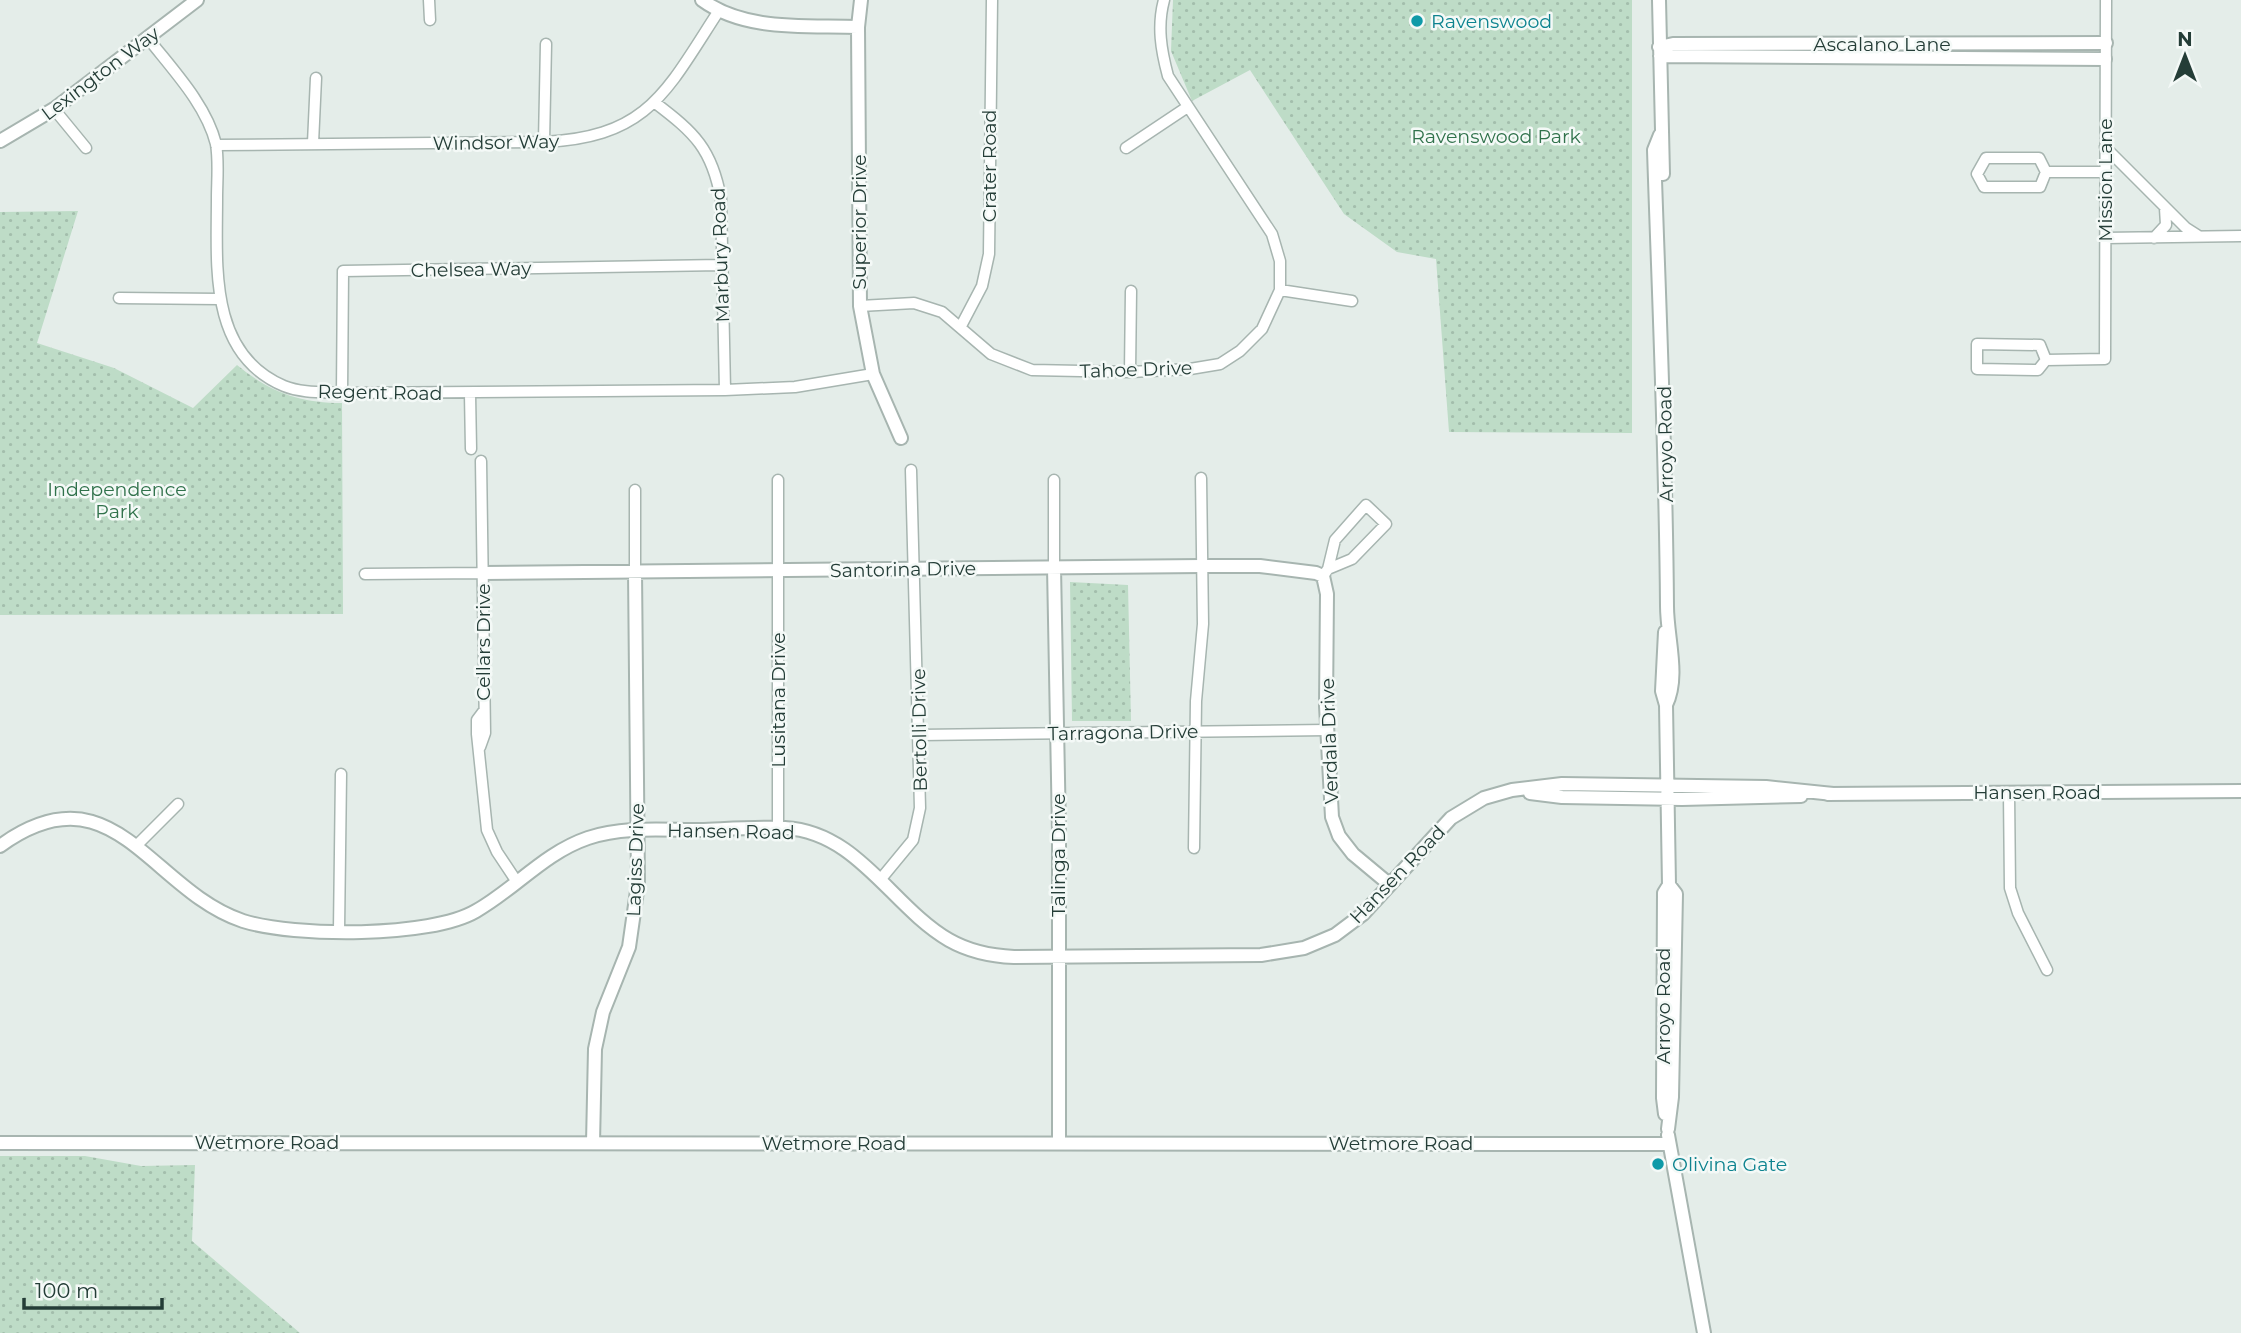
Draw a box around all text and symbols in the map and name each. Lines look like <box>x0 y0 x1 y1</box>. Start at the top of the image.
place label: Ravenswood <box>1431 10 1552 33</box>
marker: Ravenswood <box>1409 13 1425 29</box>
street label: Lexington Way <box>37 21 164 125</box>
north arrow <box>2150 21 2220 91</box>
text: N <box>2177 28 2193 51</box>
street label: Ascalano Lane <box>1813 33 1951 56</box>
street label: Crater Road <box>978 110 1001 222</box>
street label: Mission Lane <box>2094 118 2117 242</box>
park label: Ravenswood Park <box>1411 125 1581 148</box>
street label: Windsor Way <box>433 130 560 155</box>
street label: Superior Drive <box>848 154 871 290</box>
street label: Marbury Road <box>707 187 734 323</box>
street label: Chelsea Way <box>410 257 532 282</box>
street label: Tahoe Drive <box>1079 356 1193 383</box>
street label: Regent Road <box>317 380 443 405</box>
street label: Arroyo Road <box>1653 385 1678 503</box>
park label: Independence Park <box>47 478 187 523</box>
street label: Santorina Drive <box>830 557 976 582</box>
street label: Cellars Drive <box>472 583 495 701</box>
street label: Lusitana Drive <box>767 632 790 768</box>
street label: Bertolli Drive <box>907 668 932 792</box>
street label: Verdala Drive <box>1316 678 1343 804</box>
street label: Tarragona Drive <box>1047 720 1199 745</box>
street label: Hansen Road <box>1973 781 2101 804</box>
street label: Talinga Drive <box>1047 793 1070 917</box>
street label: Lagiss Drive <box>622 803 649 917</box>
street label: Hansen Road <box>667 819 795 844</box>
street label: Hansen Road <box>1345 820 1450 928</box>
street label: Arroyo Road <box>1652 948 1675 1064</box>
street label: Wetmore Road <box>195 1131 339 1154</box>
street label: Wetmore Road <box>762 1132 906 1155</box>
street label: Wetmore Road <box>1329 1132 1473 1155</box>
place label: Olivina Gate <box>1672 1153 1787 1176</box>
marker: Olivina Gate <box>1650 1156 1666 1172</box>
scale bar <box>24 1266 163 1310</box>
text: 100 m <box>35 1278 98 1303</box>

